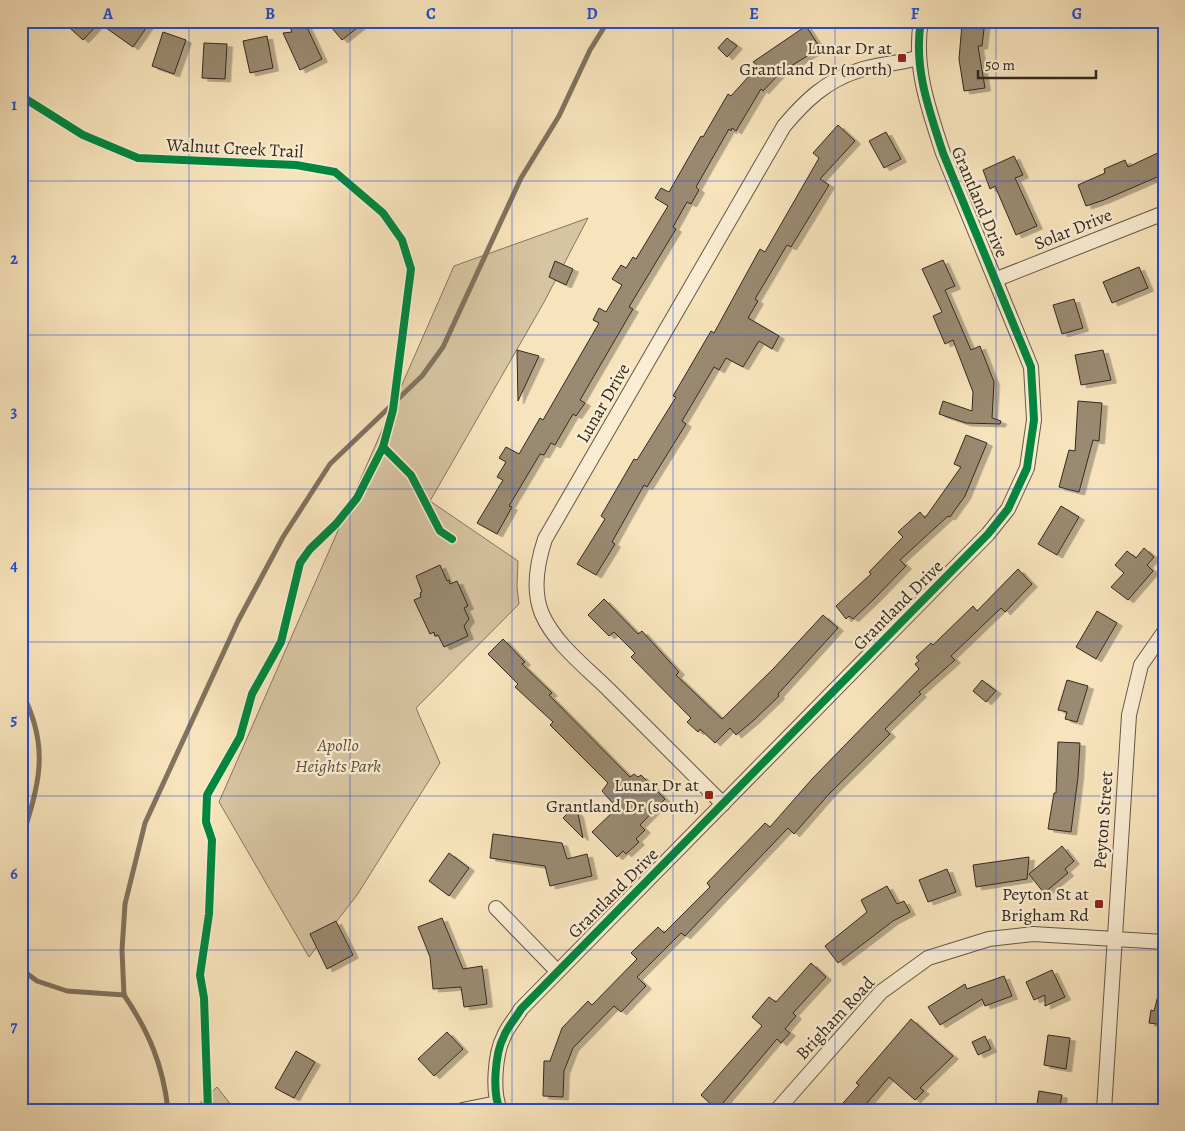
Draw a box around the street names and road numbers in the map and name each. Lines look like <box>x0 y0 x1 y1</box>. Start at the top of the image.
street label: Walnut Creek Trail <box>165 132 305 164</box>
street label: Grantland Drive <box>946 143 1014 261</box>
street label: Solar Drive <box>1031 203 1115 255</box>
street label: Lunar Drive <box>571 359 635 447</box>
street label: Grantland Drive <box>847 554 949 656</box>
street label: Peyton Street <box>1088 770 1118 870</box>
street label: Grantland Drive <box>562 842 664 944</box>
street label: Brigham Road <box>790 971 880 1065</box>

